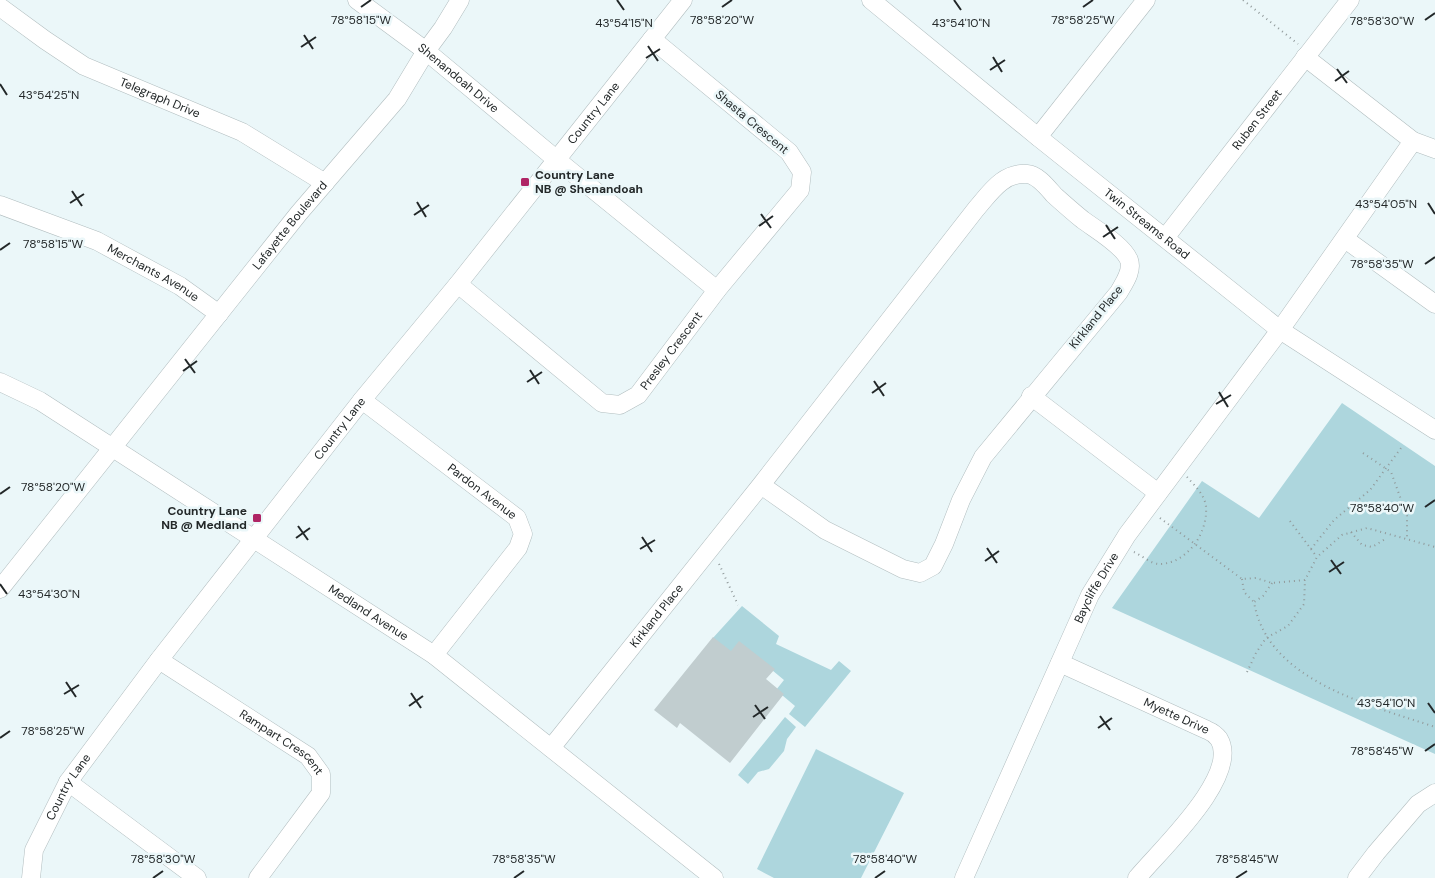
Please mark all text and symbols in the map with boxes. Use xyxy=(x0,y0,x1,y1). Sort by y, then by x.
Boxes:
text: 78°58'15"W xyxy=(331,12,391,28)
text: 78°58'20"W xyxy=(690,12,755,28)
text: 78°58'25"W xyxy=(1051,12,1115,28)
text: 78°58'30"W xyxy=(1350,13,1415,29)
text: 43°54'15"N xyxy=(595,15,653,31)
text: 43°54'10"N xyxy=(932,15,990,31)
street label: Shenandoah Drive xyxy=(415,40,502,116)
street label: Telegraph Drive xyxy=(117,74,203,122)
street label: Country Lane xyxy=(564,78,623,147)
street label: Shasta Crescent xyxy=(712,86,792,158)
street label: Ruben Street xyxy=(1228,86,1286,153)
text: 43°54'25"N xyxy=(19,87,79,103)
place label: Country Lane NB @ Shenandoah xyxy=(535,167,643,197)
marker: Country Lane NB @ Shenandoah xyxy=(519,176,531,188)
street label: Lafayette Boulevard xyxy=(249,178,331,273)
street label: Twin Streams Road xyxy=(1100,185,1193,263)
text: 43°54'05"N xyxy=(1355,196,1417,212)
text: 78°58'15"W xyxy=(23,236,83,252)
street label: Merchants Avenue xyxy=(105,240,202,305)
text: 78°58'35"W xyxy=(1350,256,1414,272)
street label: Kirkland Place xyxy=(1066,282,1127,352)
street label: Presley Crescent xyxy=(637,308,706,393)
street label: Country Lane xyxy=(310,394,369,463)
street label: Pardon Avenue xyxy=(444,460,520,523)
text: 78°58'20"W xyxy=(21,479,86,495)
text: 78°58'40"W xyxy=(1350,500,1414,516)
place label: Country Lane NB @ Medland xyxy=(161,503,247,533)
marker: Country Lane NB @ Medland xyxy=(251,512,263,524)
street label: Baycliffe Drive xyxy=(1070,549,1122,626)
street label: Medland Avenue xyxy=(325,581,412,644)
street label: Kirkland Place xyxy=(626,581,687,651)
text: 43°54'30"N xyxy=(18,586,80,602)
street label: Myette Drive xyxy=(1141,694,1212,738)
text: 43°54'10"N xyxy=(1357,695,1415,711)
street label: Rampart Crescent xyxy=(236,706,327,778)
text: 78°58'25"W xyxy=(21,723,85,739)
text: 78°58'45"W xyxy=(1350,743,1414,759)
street label: Country Lane xyxy=(42,750,94,823)
text: 78°58'30"W xyxy=(131,851,196,867)
text: 78°58'35"W xyxy=(492,851,556,867)
text: 78°58'40"W xyxy=(853,851,917,867)
text: 78°58'45"W xyxy=(1215,851,1279,867)

